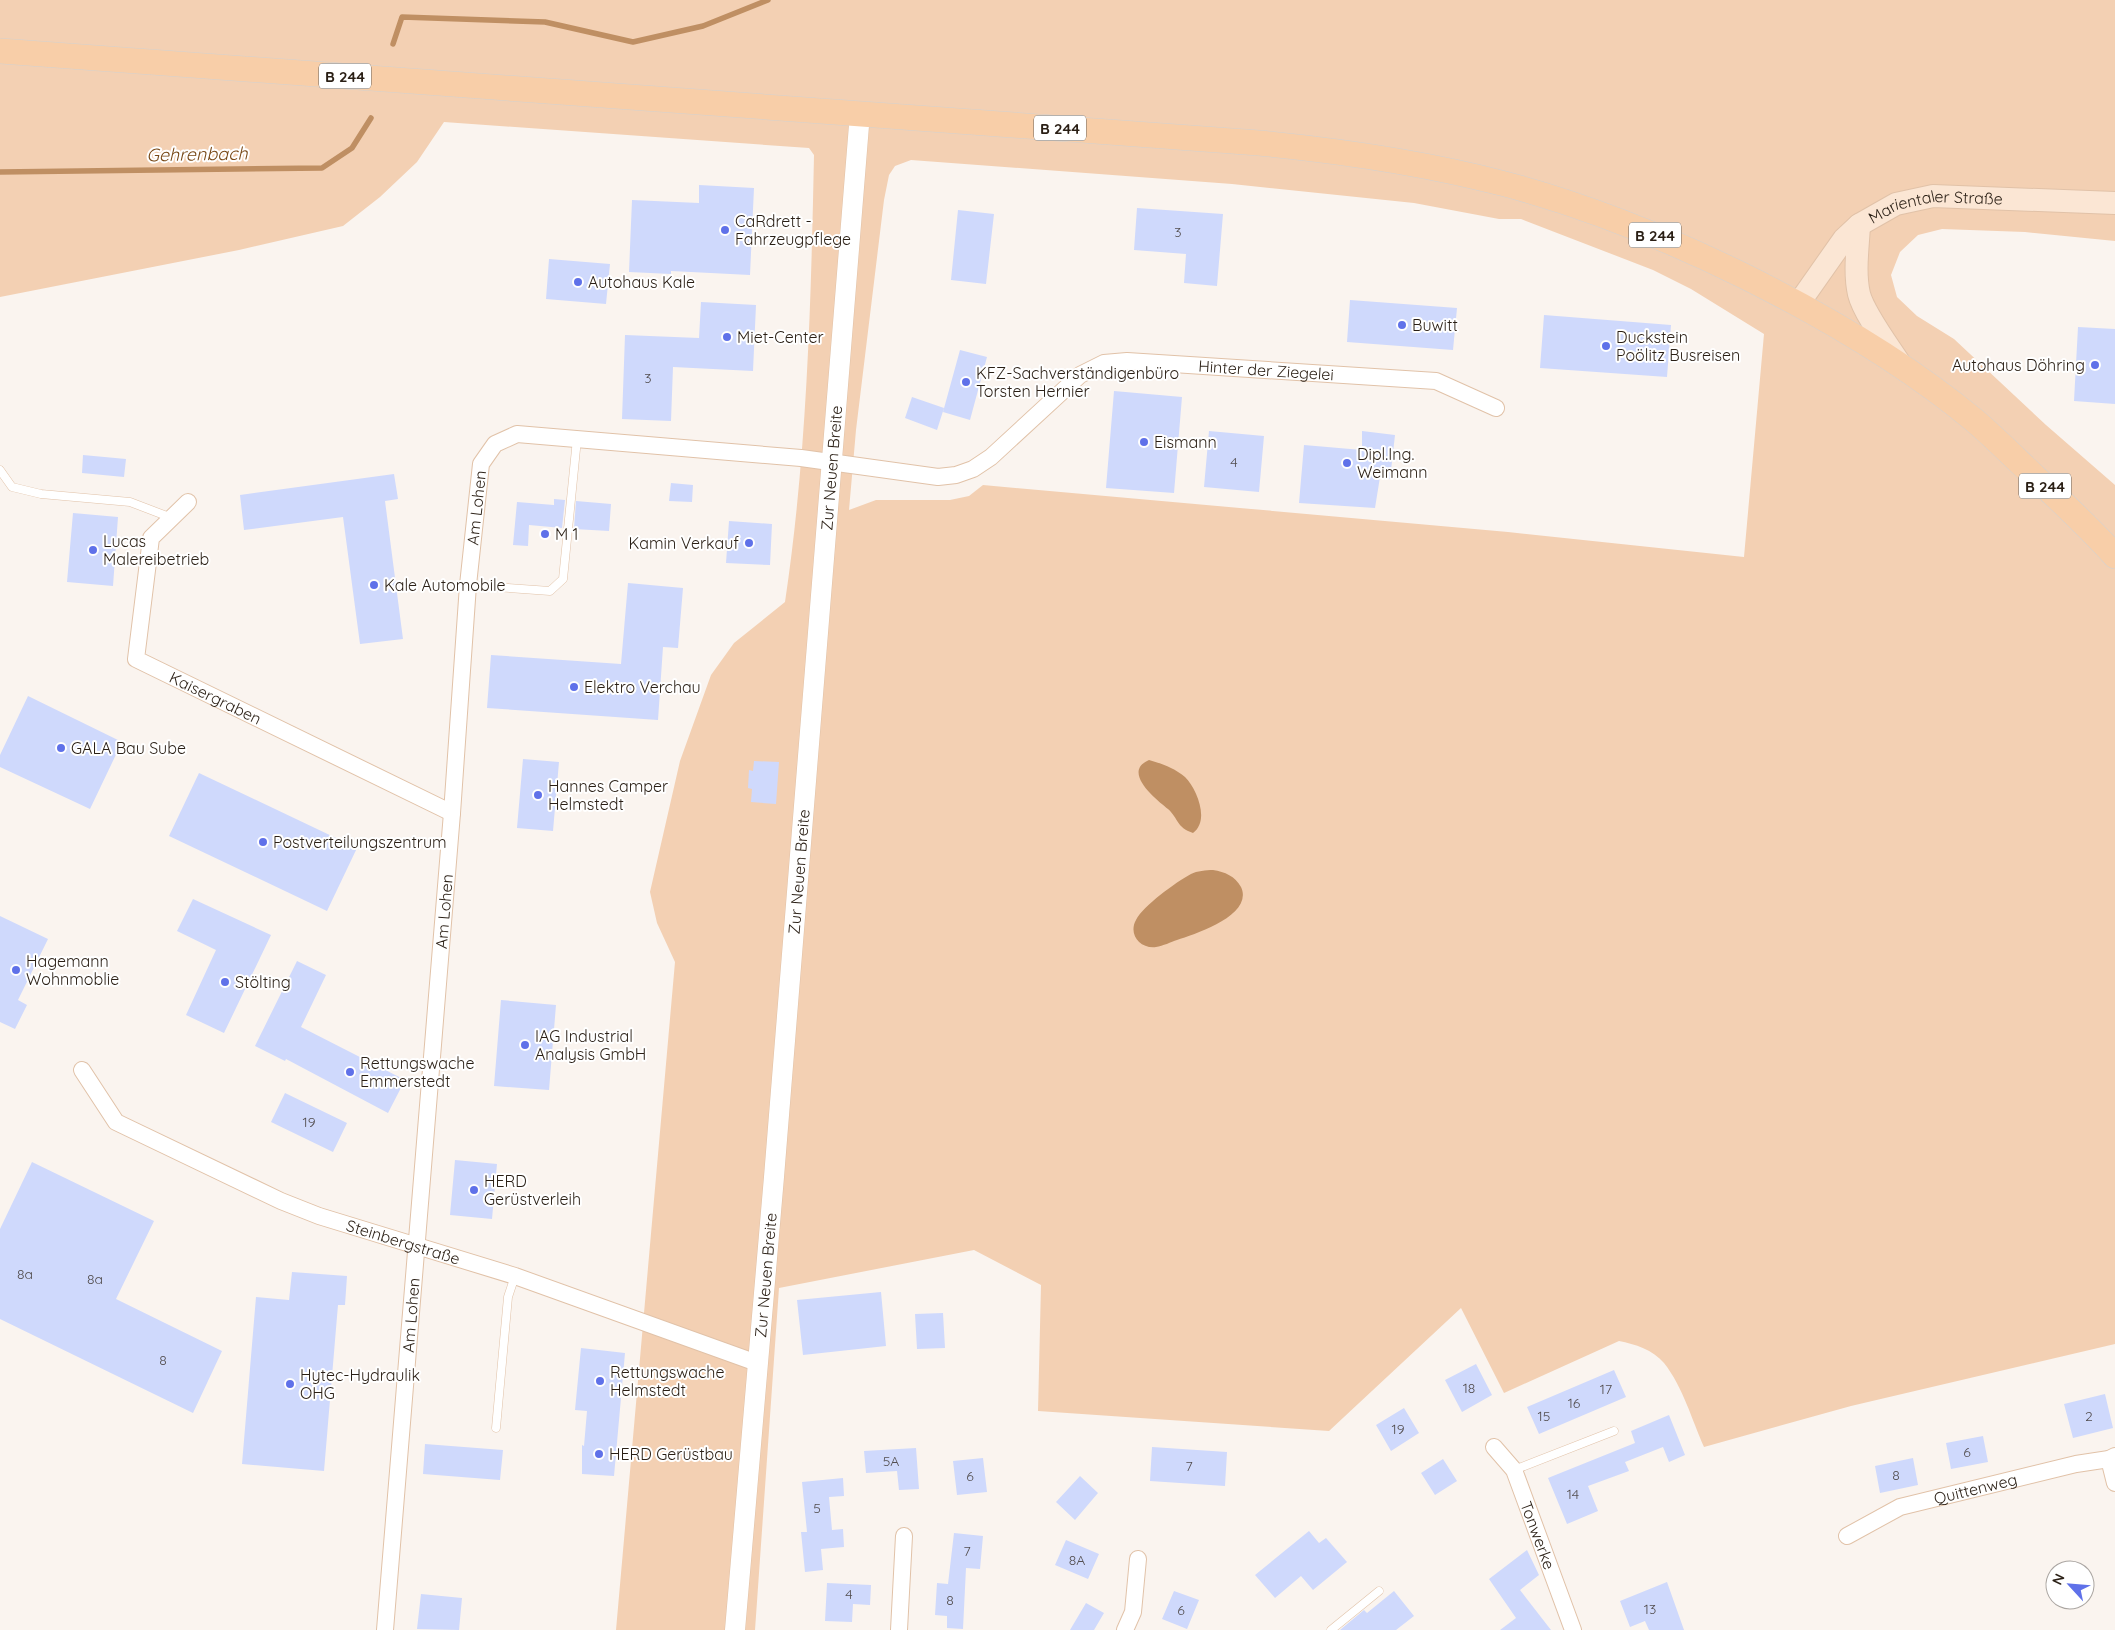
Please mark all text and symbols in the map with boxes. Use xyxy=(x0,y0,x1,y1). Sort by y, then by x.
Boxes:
road number: B 244 xyxy=(319,64,371,88)
road number: B 244 xyxy=(1034,116,1086,140)
water label: Gehrenbach xyxy=(146,142,249,166)
street label: Marientaler Straße xyxy=(1865,186,2003,228)
place label: CaRdrett - Fahrzeugpflege xyxy=(735,211,851,249)
road number: B 244 xyxy=(1629,222,1681,248)
house number: 3 xyxy=(1174,223,1182,241)
marker: CaRdrett - Fahrzeugpflege xyxy=(719,224,731,236)
place label: Autohaus Kale xyxy=(588,272,695,292)
marker: Autohaus Kale xyxy=(572,276,584,288)
place label: Buwitt xyxy=(1412,315,1458,335)
marker: Buwitt xyxy=(1396,319,1408,331)
place label: Miet-Center xyxy=(737,327,824,347)
place label: Duckstein Poölitz Busreisen xyxy=(1616,327,1740,365)
marker: Miet-Center xyxy=(721,331,733,343)
marker: Duckstein Poölitz Busreisen xyxy=(1600,340,1612,352)
place label: Autohaus Döhring xyxy=(1952,355,2085,375)
street label: Hinter der Ziegelei xyxy=(1198,356,1335,384)
marker: Autohaus Döhring xyxy=(2089,359,2101,371)
place label: KFZ-Sachverständigenbüro Torsten Hernier xyxy=(976,363,1179,401)
house number: 3 xyxy=(644,369,652,387)
marker: KFZ-Sachverständigenbüro Torsten Hernier xyxy=(960,376,972,388)
street label: Zur Neuen Breite xyxy=(816,405,846,531)
place label: Eismann xyxy=(1154,432,1217,452)
marker: Eismann xyxy=(1138,436,1150,448)
place label: Dipl.Ing. Weimann xyxy=(1357,444,1427,482)
house number: 4 xyxy=(1230,453,1238,471)
marker: Dipl.Ing. Weimann xyxy=(1341,457,1353,469)
street label: Am Lohen xyxy=(462,469,490,546)
road number: B 244 xyxy=(2019,474,2071,498)
place label: M 1 xyxy=(555,524,579,544)
marker: M 1 xyxy=(539,528,551,540)
place label: Lucas Malereibetrieb xyxy=(103,531,209,569)
place label: Kamin Verkauf xyxy=(629,533,739,553)
marker: Kamin Verkauf xyxy=(743,537,755,549)
marker: Lucas Malereibetrieb xyxy=(87,544,99,556)
place label: Kale Automobile xyxy=(384,575,506,595)
marker: Kale Automobile xyxy=(368,579,380,591)
street label: Kaisergraben xyxy=(166,667,265,729)
place label: Elektro Verchau xyxy=(584,677,701,697)
marker: Elektro Verchau xyxy=(568,681,580,693)
place label: GALA Bau Sube xyxy=(71,738,186,758)
marker: GALA Bau Sube xyxy=(55,742,67,754)
place label: Hannes Camper Helmstedt xyxy=(548,776,668,814)
marker: Hannes Camper Helmstedt xyxy=(532,789,544,801)
street label: Zur Neuen Breite xyxy=(784,808,814,935)
place label: Postverteilungszentrum xyxy=(273,832,447,852)
marker: Postverteilungszentrum xyxy=(257,836,269,848)
street label: Am Lohen xyxy=(431,873,457,950)
place label: Hagemann Wohnmoblie xyxy=(26,951,119,989)
marker: Hagemann Wohnmoblie xyxy=(10,964,22,976)
place label: Stölting xyxy=(235,972,291,992)
marker: Stölting xyxy=(219,976,231,988)
place label: IAG Industrial Analysis GmbH xyxy=(535,1026,646,1064)
marker: IAG Industrial Analysis GmbH xyxy=(519,1039,531,1051)
place label: Rettungswache Emmerstedt xyxy=(360,1053,474,1091)
marker: Rettungswache Emmerstedt xyxy=(344,1066,356,1078)
house number: 19 xyxy=(303,1113,316,1131)
place label: HERD Gerüstverleih xyxy=(484,1171,581,1209)
marker: HERD Gerüstverleih xyxy=(468,1184,480,1196)
street label: Zur Neuen Breite xyxy=(750,1212,781,1339)
street label: Steinbergstraße xyxy=(344,1215,463,1269)
house number: 8a xyxy=(17,1265,33,1283)
house number: 8a xyxy=(87,1270,103,1288)
street label: Am Lohen xyxy=(398,1277,424,1353)
house number: 8 xyxy=(159,1351,167,1369)
place label: Rettungswache Helmstedt xyxy=(610,1362,724,1400)
place label: Hytec-Hydraulik OHG xyxy=(300,1365,420,1403)
marker: Rettungswache Helmstedt xyxy=(594,1375,606,1387)
marker: Hytec-Hydraulik OHG xyxy=(284,1378,296,1390)
house number: 18 xyxy=(1463,1379,1475,1397)
house number: 17 xyxy=(1600,1380,1612,1398)
house number: 16 xyxy=(1568,1394,1581,1412)
house number: 15 xyxy=(1538,1407,1550,1425)
house number: 2 xyxy=(2085,1407,2093,1425)
house number: 19 xyxy=(1392,1420,1405,1438)
house number: 6 xyxy=(1963,1443,1971,1461)
place label: HERD Gerüstbau xyxy=(609,1444,733,1464)
marker: HERD Gerüstbau xyxy=(593,1448,605,1460)
house number: 5A xyxy=(883,1452,899,1470)
house number: 7 xyxy=(1185,1457,1193,1475)
house number: 8 xyxy=(1892,1466,1900,1484)
house number: 6 xyxy=(966,1467,974,1485)
street label: Quittenweg xyxy=(1932,1469,2019,1508)
house number: 14 xyxy=(1567,1485,1579,1503)
street label: Tonwerke xyxy=(1516,1498,1560,1572)
house number: 5 xyxy=(813,1499,821,1517)
house number: 7 xyxy=(963,1542,971,1560)
house number: 8A xyxy=(1069,1551,1085,1569)
north arrow xyxy=(2045,1560,2095,1610)
text: N xyxy=(2048,1571,2069,1588)
house number: 4 xyxy=(845,1585,853,1603)
house number: 8 xyxy=(946,1591,954,1609)
house number: 13 xyxy=(1644,1600,1656,1618)
house number: 6 xyxy=(1177,1601,1185,1619)

